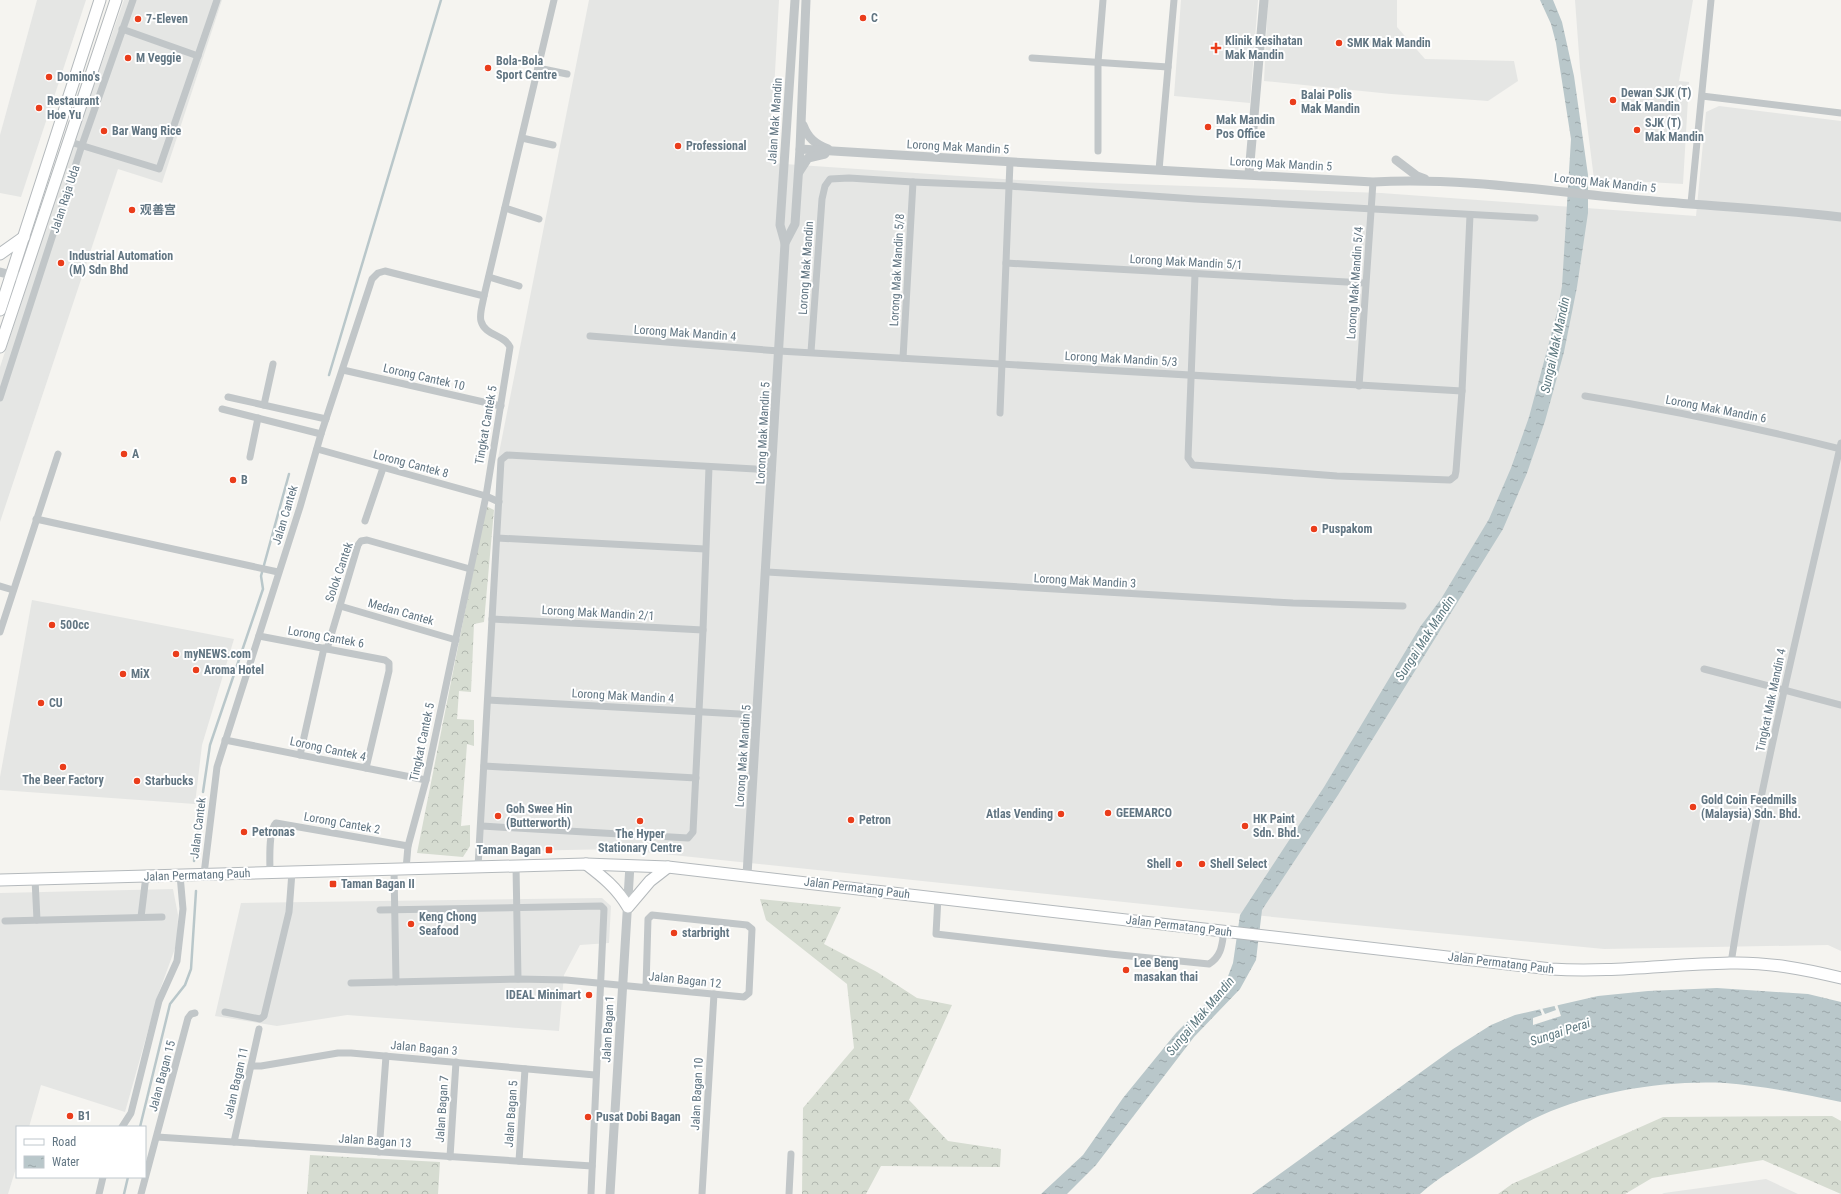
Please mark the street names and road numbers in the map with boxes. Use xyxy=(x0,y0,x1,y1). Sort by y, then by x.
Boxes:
street label: Jalan Mak Mandin xyxy=(765,77,785,165)
street label: Lorong Mak Mandin 5 xyxy=(906,137,1010,157)
street label: Lorong Mak Mandin 5 xyxy=(1229,154,1333,174)
street label: Jalan Raja Uda xyxy=(47,163,83,235)
street label: Lorong Mak Mandin 5 xyxy=(1553,171,1657,195)
street label: Lorong Mak Mandin 5/8 xyxy=(887,213,907,327)
street label: Lorong Mak Mandin xyxy=(796,220,816,315)
street label: Lorong Mak Mandin 5/4 xyxy=(1344,226,1366,340)
street label: Lorong Mak Mandin 5/1 xyxy=(1129,252,1243,272)
street label: Lorong Mak Mandin 4 xyxy=(633,322,737,344)
street label: Lorong Mak Mandin 5/3 xyxy=(1064,349,1178,369)
street label: Lorong Cantek 10 xyxy=(382,361,466,393)
street label: Lorong Mak Mandin 5 xyxy=(753,381,773,485)
street label: Tingkat Cantek 5 xyxy=(472,384,500,466)
street label: Lorong Mak Mandin 6 xyxy=(1664,392,1768,426)
street label: Lorong Cantek 8 xyxy=(372,447,450,481)
street label: Jalan Cantek xyxy=(269,483,301,546)
street label: Solok Cantek xyxy=(322,540,356,604)
street label: Lorong Mak Mandin 3 xyxy=(1033,571,1137,591)
street label: Medan Cantek xyxy=(366,596,436,628)
street label: Lorong Mak Mandin 2/1 xyxy=(541,603,655,623)
street label: Lorong Cantek 6 xyxy=(287,623,365,651)
street label: Tingkat Mak Mandin 4 xyxy=(1753,647,1789,753)
street label: Lorong Mak Mandin 4 xyxy=(571,686,675,706)
street label: Tingkat Cantek 5 xyxy=(407,701,437,782)
street label: Lorong Mak Mandin 5 xyxy=(732,704,754,808)
street label: Lorong Cantek 4 xyxy=(289,734,367,764)
street label: Jalan Cantek xyxy=(187,796,209,859)
street label: Lorong Cantek 2 xyxy=(303,809,381,837)
street label: Jalan Permatang Pauh xyxy=(143,866,251,884)
street label: Jalan Permatang Pauh xyxy=(803,875,911,901)
street label: Jalan Permatang Pauh xyxy=(1125,913,1233,939)
street label: Jalan Permatang Pauh xyxy=(1447,950,1555,976)
street label: Jalan Bagan 12 xyxy=(648,969,722,991)
street label: Jalan Bagan 1 xyxy=(599,995,617,1063)
street label: Jalan Bagan 3 xyxy=(390,1038,458,1058)
street label: Jalan Bagan 15 xyxy=(146,1039,178,1113)
street label: Jalan Bagan 11 xyxy=(221,1046,251,1120)
street label: Jalan Bagan 10 xyxy=(688,1057,706,1131)
street label: Jalan Bagan 7 xyxy=(433,1075,451,1143)
street label: Jalan Bagan 5 xyxy=(502,1080,520,1148)
street label: Jalan Bagan 13 xyxy=(338,1131,412,1151)

